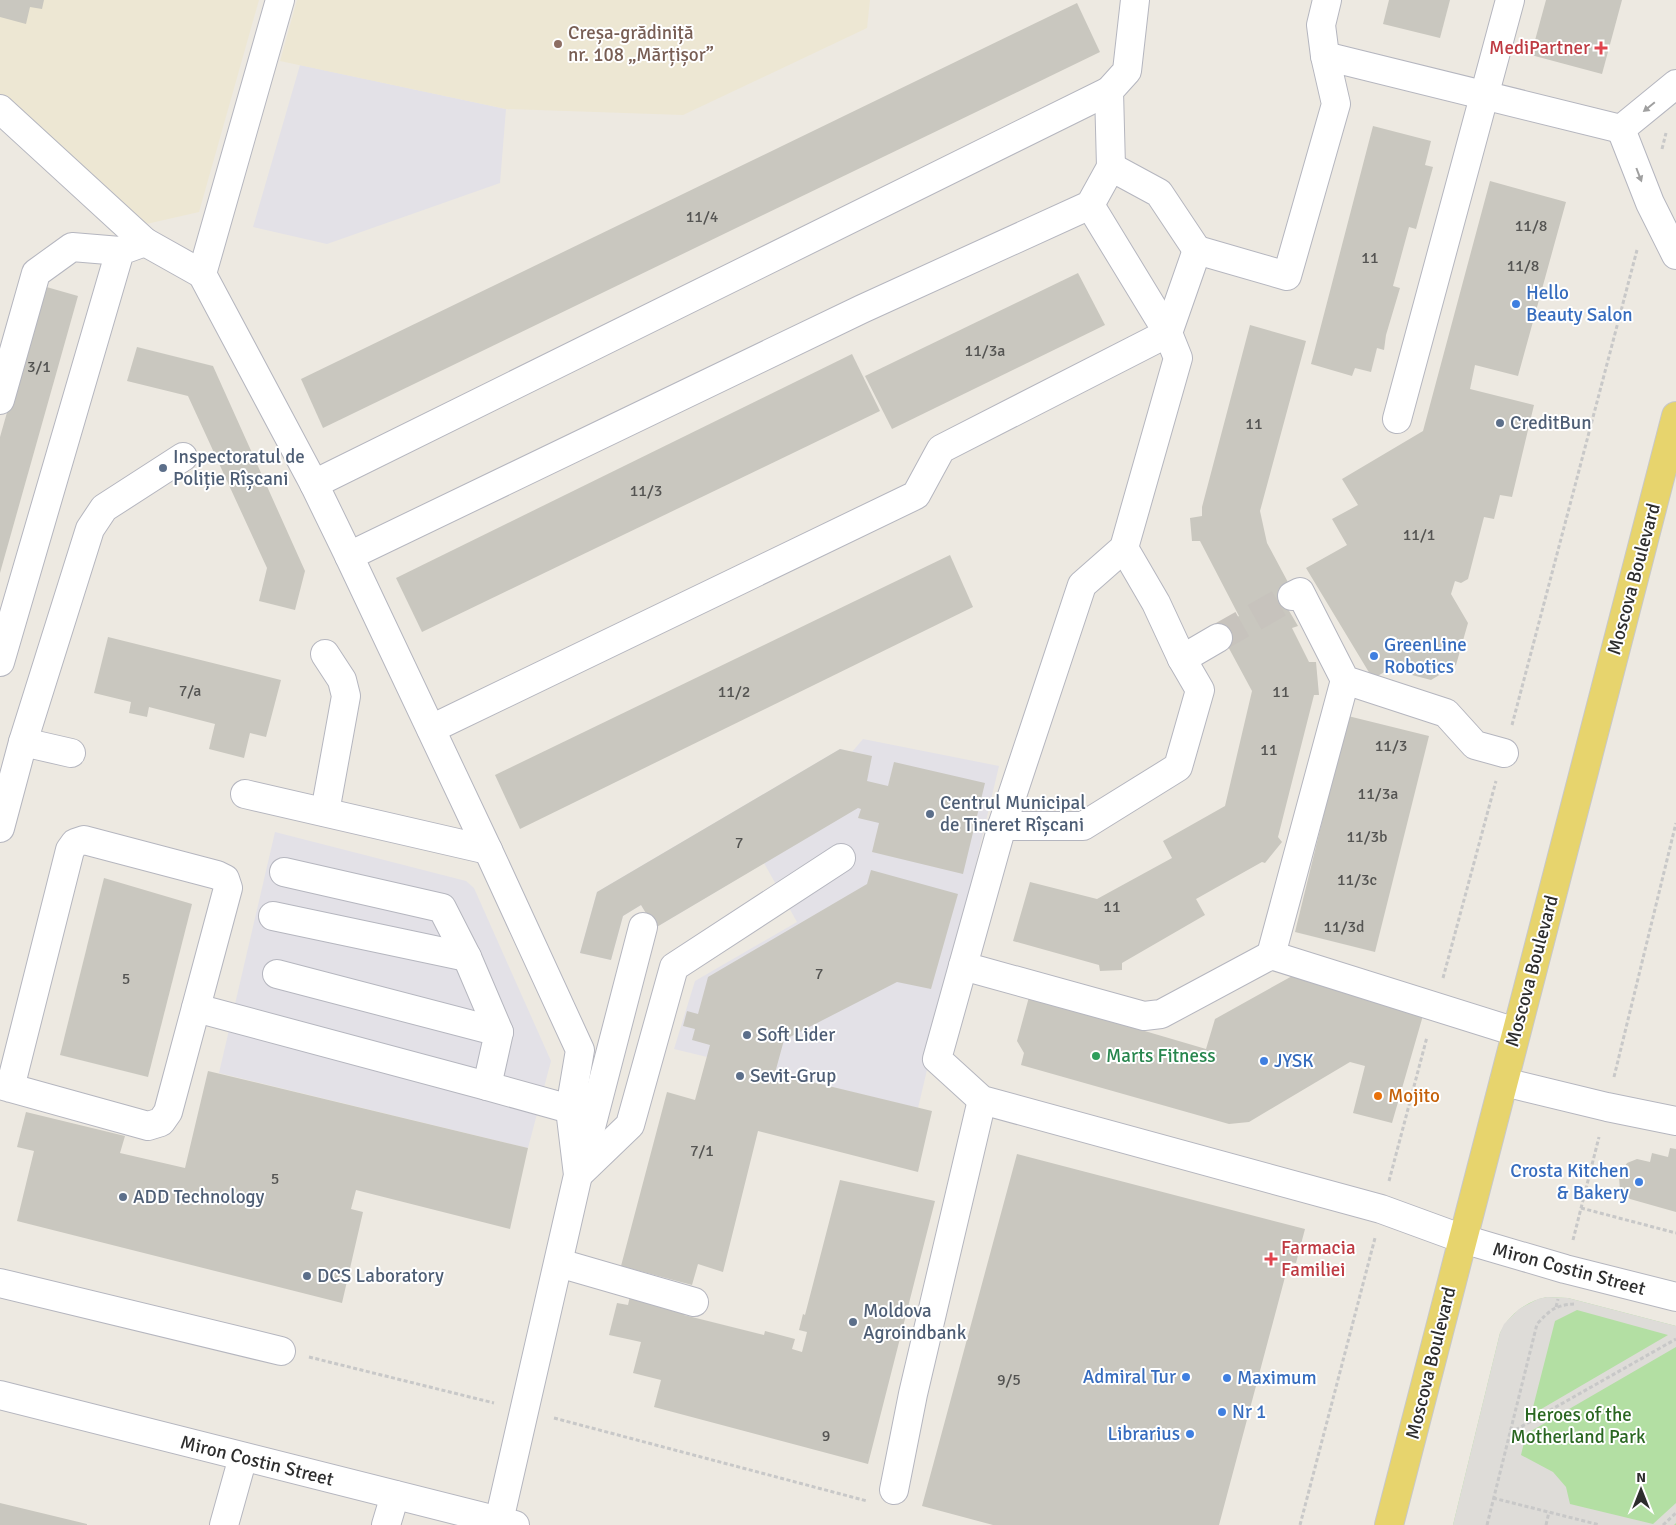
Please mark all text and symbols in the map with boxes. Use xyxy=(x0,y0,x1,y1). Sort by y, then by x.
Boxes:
place label: Creșa-grădiniță nr. 108 „Mărțișor” xyxy=(568,21,714,67)
place label: MediPartner xyxy=(1489,36,1590,60)
marker: Creșa-grădiniță nr. 108 „Mărțișor” xyxy=(552,38,564,50)
marker: MediPartner xyxy=(1594,41,1608,55)
one-way arrow xyxy=(1643,101,1655,113)
one-way arrow xyxy=(1635,168,1643,183)
house number: 11/4 xyxy=(686,207,719,227)
house number: 11/8 xyxy=(1515,216,1547,236)
house number: 11 xyxy=(1361,248,1379,268)
house number: 11/8 xyxy=(1507,256,1539,276)
place label: Hello Beauty Salon xyxy=(1526,281,1633,327)
marker: Hello Beauty Salon xyxy=(1510,298,1522,310)
house number: 11/3a xyxy=(965,341,1005,361)
house number: 3/1 xyxy=(27,357,51,377)
place label: CreditBun xyxy=(1510,411,1592,435)
house number: 11 xyxy=(1245,414,1263,434)
marker: CreditBun xyxy=(1494,417,1506,429)
place label: Inspectoratul de Poliție Rîșcani xyxy=(173,445,305,491)
marker: Inspectoratul de Poliție Rîșcani xyxy=(157,462,169,474)
house number: 11/3 xyxy=(630,481,662,501)
street label: Moscova Boulevard xyxy=(1602,501,1666,657)
house number: 11/1 xyxy=(1403,525,1435,545)
place label: GreenLine Robotics xyxy=(1384,633,1467,679)
marker: GreenLine Robotics xyxy=(1368,650,1380,662)
house number: 7/a xyxy=(179,681,201,701)
house number: 11/2 xyxy=(718,682,750,702)
house number: 11 xyxy=(1272,682,1290,702)
house number: 11/3 xyxy=(1375,736,1407,756)
house number: 11 xyxy=(1260,740,1278,760)
house number: 11/3a xyxy=(1358,784,1398,804)
place label: Centrul Municipal de Tineret Rîșcani xyxy=(940,791,1086,837)
marker: Centrul Municipal de Tineret Rîșcani xyxy=(924,808,936,820)
house number: 11/3b xyxy=(1346,827,1388,847)
house number: 7 xyxy=(735,833,743,853)
house number: 11/3c xyxy=(1337,870,1377,890)
street label: Moscova Boulevard xyxy=(1500,893,1564,1049)
house number: 11 xyxy=(1103,897,1121,917)
house number: 11/3d xyxy=(1323,917,1365,937)
house number: 7 xyxy=(815,964,823,984)
house number: 5 xyxy=(122,969,130,989)
place label: Soft Lider xyxy=(757,1023,835,1047)
marker: Soft Lider xyxy=(741,1029,753,1041)
place label: Marts Fitness xyxy=(1106,1044,1216,1068)
place label: JYSK xyxy=(1274,1049,1314,1073)
marker: Marts Fitness xyxy=(1090,1050,1102,1062)
marker: JYSK xyxy=(1258,1055,1270,1067)
place label: Sevit-Grup xyxy=(750,1064,836,1088)
marker: Sevit-Grup xyxy=(734,1070,746,1082)
place label: Mojito xyxy=(1388,1084,1440,1108)
marker: Mojito xyxy=(1372,1090,1384,1102)
house number: 7/1 xyxy=(690,1141,714,1161)
place label: Crosta Kitchen & Bakery xyxy=(1510,1159,1629,1205)
house number: 5 xyxy=(271,1169,279,1189)
marker: Crosta Kitchen & Bakery xyxy=(1633,1176,1645,1188)
place label: ADD Technology xyxy=(133,1185,265,1209)
marker: ADD Technology xyxy=(117,1191,129,1203)
place label: Farmacia Familiei xyxy=(1281,1236,1356,1282)
street label: Miron Costin Street xyxy=(1490,1237,1648,1301)
marker: Farmacia Familiei xyxy=(1265,1253,1277,1265)
place label: DCS Laboratory xyxy=(317,1264,444,1288)
marker: DCS Laboratory xyxy=(301,1270,313,1282)
street label: Moscova Boulevard xyxy=(1400,1284,1462,1442)
place label: Moldova Agroindbank xyxy=(863,1299,967,1345)
marker: Moldova Agroindbank xyxy=(847,1316,859,1328)
place label: Admiral Tur xyxy=(1083,1365,1176,1389)
place label: Maximum xyxy=(1237,1366,1317,1390)
house number: 9/5 xyxy=(997,1370,1021,1390)
marker: Admiral Tur xyxy=(1180,1371,1192,1383)
marker: Maximum xyxy=(1221,1372,1233,1384)
place label: Nr 1 xyxy=(1232,1400,1266,1424)
park label: Heroes of the Motherland Park xyxy=(1511,1403,1646,1449)
marker: Nr 1 xyxy=(1216,1406,1228,1418)
place label: Librarius xyxy=(1108,1422,1180,1446)
house number: 9 xyxy=(822,1426,830,1446)
marker: Librarius xyxy=(1184,1428,1196,1440)
street label: Miron Costin Street xyxy=(178,1430,336,1492)
north arrow xyxy=(1616,1465,1666,1515)
text: N xyxy=(1636,1469,1646,1486)

